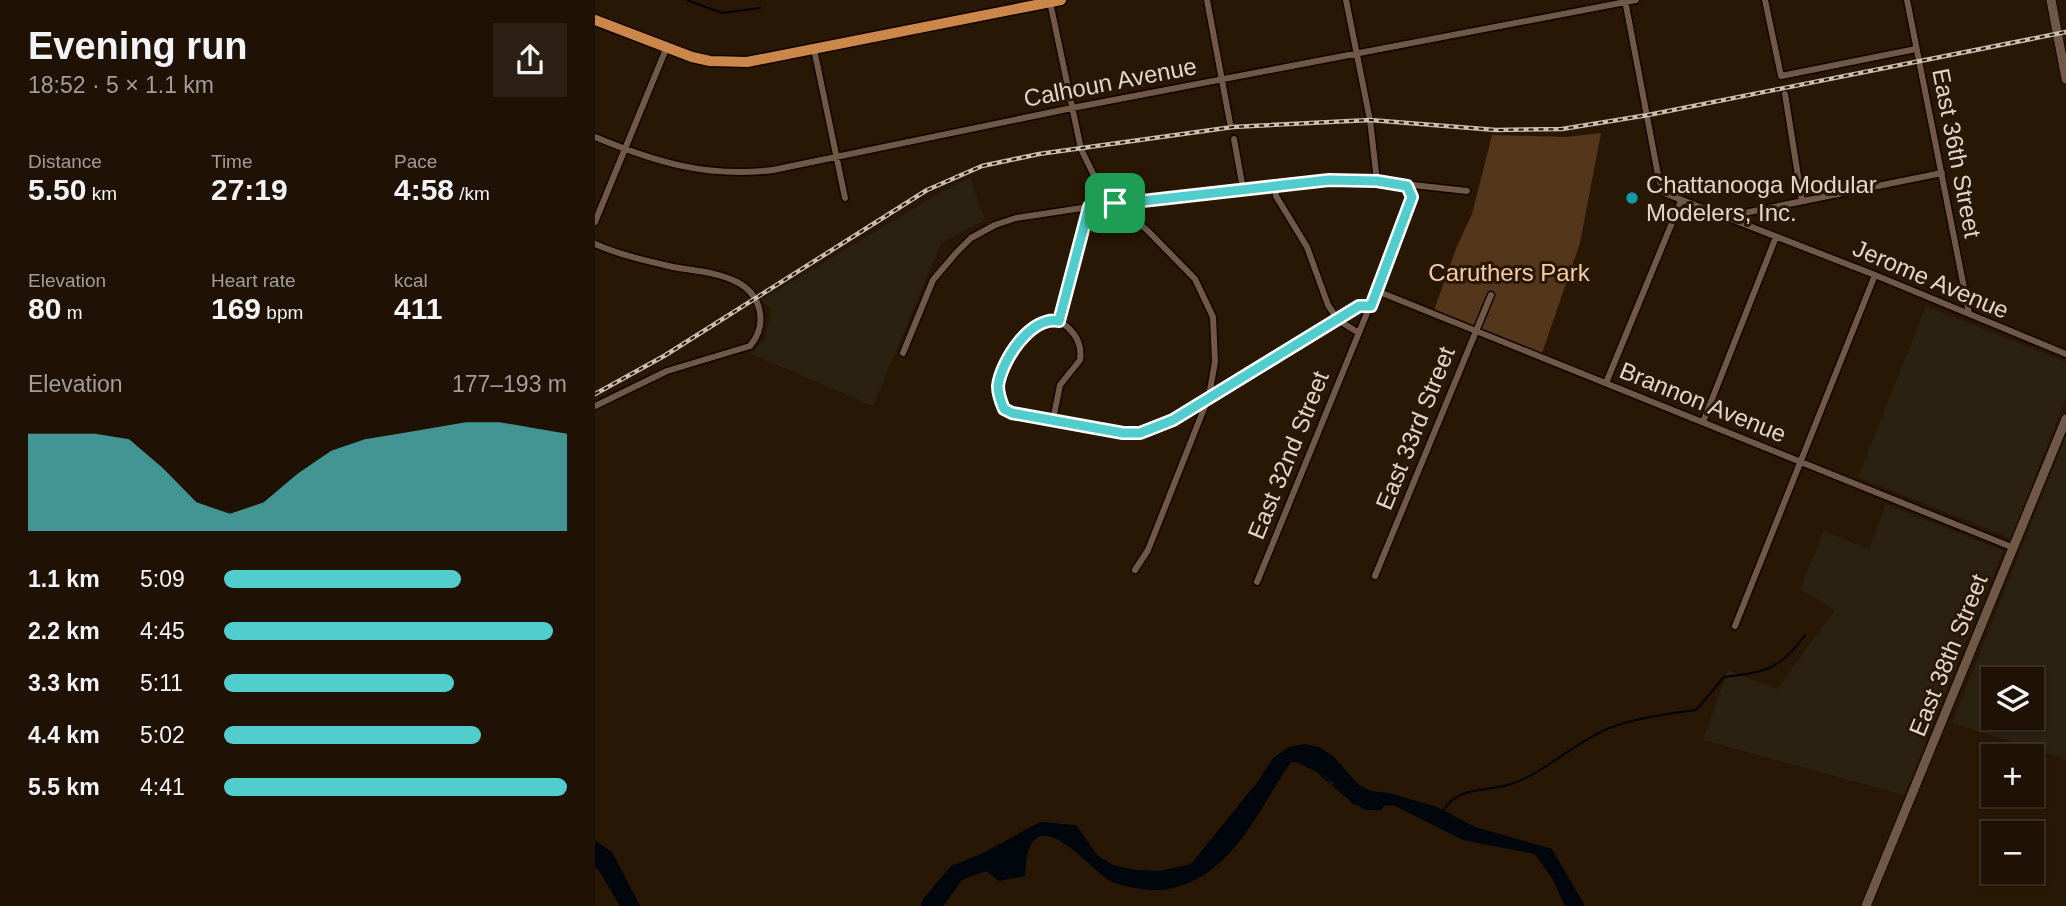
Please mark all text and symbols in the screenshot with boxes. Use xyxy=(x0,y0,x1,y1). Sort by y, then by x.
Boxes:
button: share xyxy=(493,23,567,97)
text: Evening run xyxy=(28,25,248,67)
street label: Calhoun Avenue xyxy=(1021,52,1199,112)
street label: East 36th Street xyxy=(1927,66,1987,240)
text: 18:52 · 5 × 1.1 km xyxy=(28,72,214,98)
text: Distance xyxy=(28,151,102,172)
text: Time xyxy=(211,151,253,172)
text: Pace xyxy=(394,151,437,172)
place label: Chattanooga Modular Modelers, Inc. xyxy=(1646,171,1877,226)
text: 5.50 xyxy=(28,173,86,206)
text: 27:19 xyxy=(211,173,288,206)
text: 4:58 xyxy=(394,173,454,206)
pin xyxy=(1085,173,1145,233)
text: km xyxy=(86,183,117,204)
text: /km xyxy=(454,183,490,204)
icon: arrive xyxy=(1096,184,1134,222)
marker: Chattanooga Modular Modelers, Inc. xyxy=(1624,190,1640,206)
street label: Jerome Avenue xyxy=(1849,234,2013,324)
park label: Caruthers Park xyxy=(1428,259,1591,286)
text: Elevation xyxy=(28,270,106,291)
text: Heart rate xyxy=(211,270,295,291)
text: kcal xyxy=(394,270,428,291)
text: 80 xyxy=(28,292,61,325)
text: 169 xyxy=(211,292,261,325)
text: 411 xyxy=(394,292,442,325)
text: m xyxy=(61,302,82,323)
text: bpm xyxy=(261,302,303,323)
street label: East 33rd Street xyxy=(1370,342,1460,513)
street label: Brannon Avenue xyxy=(1616,356,1790,448)
street label: East 32nd Street xyxy=(1242,367,1334,543)
text: Elevation xyxy=(28,371,123,397)
text: 177–193 m xyxy=(452,371,567,397)
text: 1.1 km xyxy=(28,566,100,592)
text: 5:09 xyxy=(140,566,185,592)
street label: East 38th Street xyxy=(1903,570,1993,740)
text: 2.2 km xyxy=(28,618,100,644)
text: 4:45 xyxy=(140,618,185,644)
map controls xyxy=(1981,667,2044,884)
button: layers xyxy=(1981,667,2044,730)
text: 3.3 km xyxy=(28,670,100,696)
text: 5:11 xyxy=(140,670,183,696)
text: 4.4 km xyxy=(28,722,100,748)
text: 5:02 xyxy=(140,722,185,748)
button: + xyxy=(1981,744,2044,807)
text: 5.5 km xyxy=(28,774,100,800)
text: 4:41 xyxy=(140,774,185,800)
button: − xyxy=(1981,821,2044,884)

